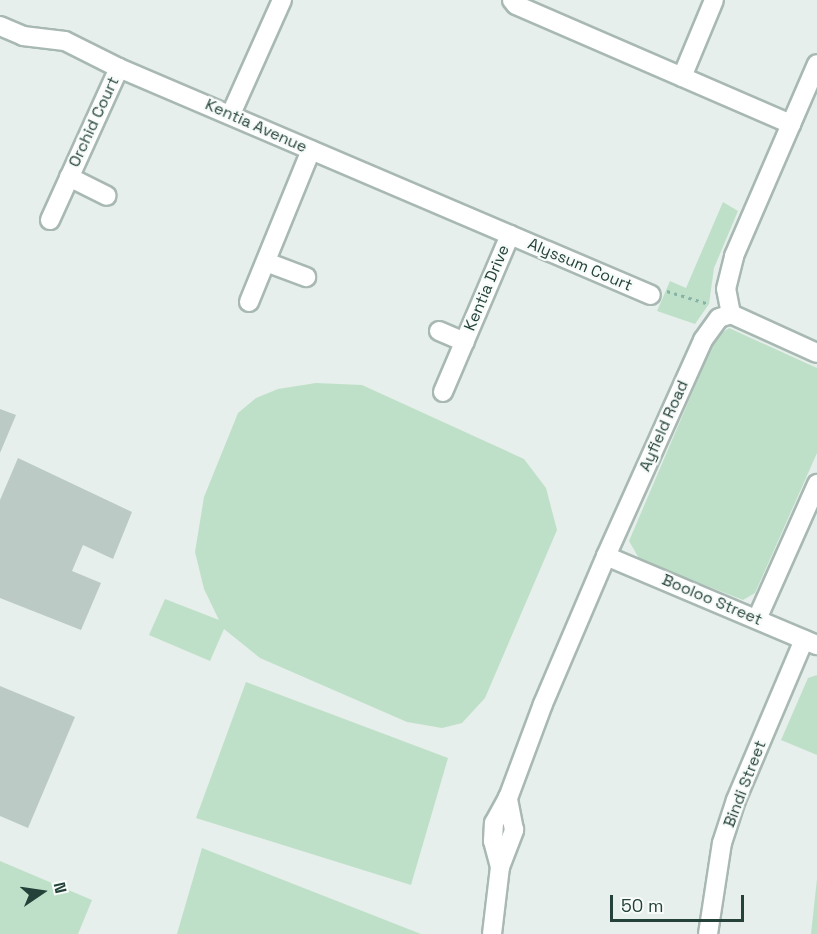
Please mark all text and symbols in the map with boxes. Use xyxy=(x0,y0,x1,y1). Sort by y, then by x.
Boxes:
street label: Orchid Court xyxy=(65,74,123,170)
street label: Kentia Avenue xyxy=(202,95,310,157)
street label: Alyssum Court xyxy=(525,234,635,296)
street label: Kentia Drive xyxy=(460,242,514,334)
street label: Ayfield Road xyxy=(635,378,693,474)
street label: Booloo Street xyxy=(659,570,765,630)
street label: Bindi Street xyxy=(720,738,770,830)
north arrow xyxy=(12,862,72,922)
text: N xyxy=(49,880,71,895)
scale bar xyxy=(613,883,746,921)
text: 50 m xyxy=(621,894,663,917)

